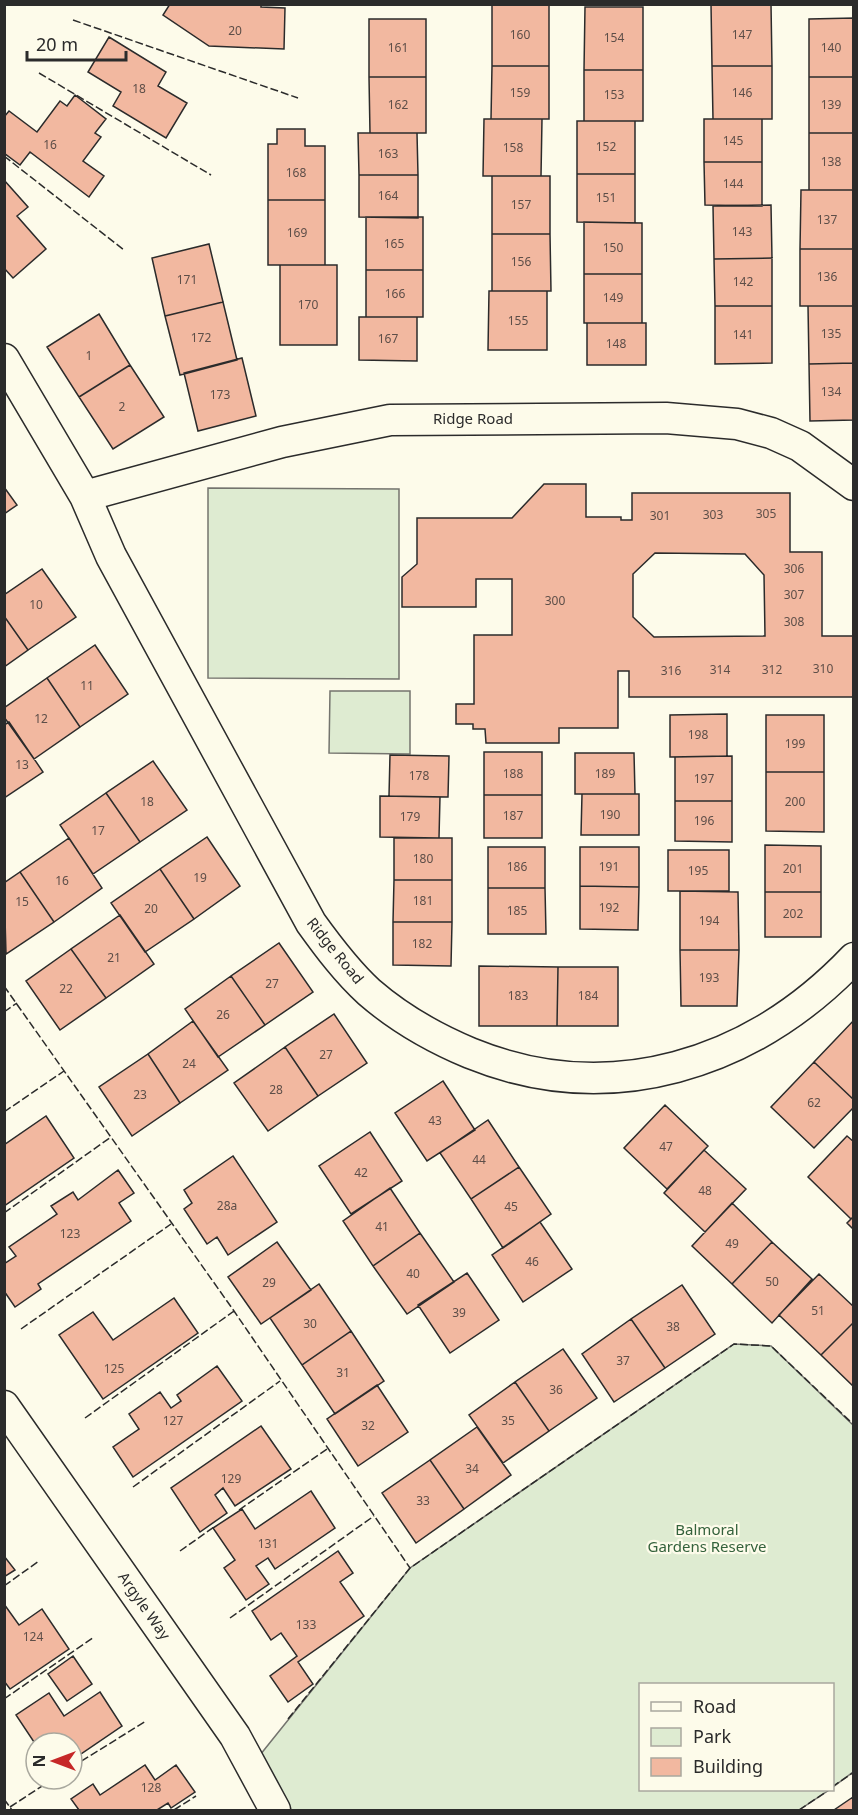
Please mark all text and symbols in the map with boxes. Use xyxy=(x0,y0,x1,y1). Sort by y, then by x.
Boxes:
house number: 20 xyxy=(228,22,242,39)
scale bar xyxy=(27,24,126,62)
house number: 160 xyxy=(510,26,530,43)
house number: 147 xyxy=(732,26,752,43)
house number: 154 xyxy=(604,29,624,46)
text: 20 m xyxy=(36,32,78,56)
house number: 161 xyxy=(388,39,408,56)
house number: 140 xyxy=(821,39,841,56)
house number: 18 xyxy=(132,80,146,97)
house number: 159 xyxy=(510,84,530,101)
house number: 146 xyxy=(732,84,752,101)
house number: 153 xyxy=(604,86,624,103)
house number: 162 xyxy=(388,96,408,113)
house number: 139 xyxy=(821,96,841,113)
house number: 145 xyxy=(723,132,743,149)
house number: 16 xyxy=(43,136,57,153)
house number: 152 xyxy=(596,138,616,155)
house number: 158 xyxy=(503,139,523,156)
house number: 163 xyxy=(378,145,398,162)
house number: 138 xyxy=(821,153,841,170)
house number: 168 xyxy=(286,164,306,181)
house number: 144 xyxy=(723,175,743,192)
house number: 164 xyxy=(378,187,398,204)
house number: 151 xyxy=(596,189,616,206)
house number: 157 xyxy=(511,196,531,213)
house number: 137 xyxy=(817,211,837,228)
house number: 143 xyxy=(732,223,752,240)
house number: 169 xyxy=(287,224,307,241)
house number: 165 xyxy=(384,235,404,252)
house number: 150 xyxy=(603,239,623,256)
house number: 156 xyxy=(511,253,531,270)
house number: 136 xyxy=(817,268,837,285)
house number: 171 xyxy=(177,271,197,288)
house number: 142 xyxy=(733,273,753,290)
house number: 166 xyxy=(385,285,405,302)
house number: 149 xyxy=(603,289,623,306)
house number: 170 xyxy=(298,296,318,313)
house number: 155 xyxy=(508,312,528,329)
house number: 135 xyxy=(821,325,841,342)
house number: 141 xyxy=(733,326,753,343)
house number: 172 xyxy=(191,329,211,346)
house number: 167 xyxy=(378,330,398,347)
house number: 148 xyxy=(606,335,626,352)
house number: 1 xyxy=(86,347,92,364)
house number: 134 xyxy=(821,383,841,400)
house number: 173 xyxy=(210,386,230,403)
house number: 2 xyxy=(119,398,126,415)
street label: Ridge Road xyxy=(433,408,513,428)
house number: 305 xyxy=(756,505,776,522)
house number: 303 xyxy=(703,506,723,523)
house number: 301 xyxy=(650,507,670,524)
house number: 306 xyxy=(784,560,804,577)
house number: 307 xyxy=(784,586,804,603)
house number: 300 xyxy=(545,592,565,609)
house number: 10 xyxy=(29,596,43,613)
house number: 308 xyxy=(784,613,804,630)
house number: 310 xyxy=(813,660,833,677)
house number: 314 xyxy=(710,661,730,678)
house number: 312 xyxy=(762,661,782,678)
house number: 316 xyxy=(661,662,681,679)
house number: 11 xyxy=(80,677,94,694)
house number: 12 xyxy=(34,710,48,727)
house number: 198 xyxy=(688,726,708,743)
house number: 199 xyxy=(785,735,805,752)
house number: 13 xyxy=(15,756,29,773)
house number: 188 xyxy=(503,765,523,782)
house number: 189 xyxy=(595,765,615,782)
house number: 178 xyxy=(409,767,429,784)
house number: 197 xyxy=(694,770,714,787)
house number: 18 xyxy=(140,793,154,810)
house number: 200 xyxy=(785,793,805,810)
house number: 190 xyxy=(600,806,620,823)
house number: 187 xyxy=(503,807,523,824)
house number: 179 xyxy=(400,808,420,825)
house number: 196 xyxy=(694,812,714,829)
house number: 17 xyxy=(91,822,105,839)
house number: 180 xyxy=(413,850,433,867)
house number: 186 xyxy=(507,858,527,875)
house number: 191 xyxy=(599,858,619,875)
house number: 201 xyxy=(783,860,803,877)
house number: 195 xyxy=(688,862,708,879)
house number: 19 xyxy=(193,869,207,886)
house number: 16 xyxy=(55,872,69,889)
house number: 181 xyxy=(413,892,433,909)
house number: 15 xyxy=(15,893,29,910)
house number: 192 xyxy=(599,899,619,916)
house number: 20 xyxy=(144,900,158,917)
house number: 185 xyxy=(507,902,527,919)
house number: 202 xyxy=(783,905,803,922)
house number: 194 xyxy=(699,912,719,929)
street label: Ridge Road xyxy=(303,913,369,988)
house number: 182 xyxy=(412,935,432,952)
house number: 21 xyxy=(107,949,121,966)
house number: 193 xyxy=(699,969,719,986)
house number: 27 xyxy=(265,975,279,992)
house number: 22 xyxy=(59,980,73,997)
house number: 183 xyxy=(508,987,528,1004)
house number: 184 xyxy=(578,987,598,1004)
house number: 26 xyxy=(216,1006,230,1023)
house number: 27 xyxy=(319,1046,333,1063)
house number: 24 xyxy=(182,1055,196,1072)
house number: 28 xyxy=(269,1081,283,1098)
house number: 23 xyxy=(133,1086,147,1103)
house number: 62 xyxy=(807,1094,821,1111)
house number: 43 xyxy=(428,1112,442,1129)
house number: 47 xyxy=(659,1138,673,1155)
house number: 44 xyxy=(472,1151,486,1168)
house number: 42 xyxy=(354,1164,368,1181)
house number: 48 xyxy=(698,1182,712,1199)
house number: 28a xyxy=(217,1197,237,1214)
house number: 45 xyxy=(504,1198,518,1215)
house number: 41 xyxy=(375,1218,389,1235)
house number: 123 xyxy=(60,1225,80,1242)
house number: 49 xyxy=(725,1235,739,1252)
house number: 46 xyxy=(525,1253,539,1270)
house number: 40 xyxy=(406,1265,420,1282)
house number: 50 xyxy=(765,1273,779,1290)
house number: 29 xyxy=(262,1274,276,1291)
house number: 51 xyxy=(811,1302,825,1319)
house number: 39 xyxy=(452,1304,466,1321)
house number: 30 xyxy=(303,1315,317,1332)
house number: 38 xyxy=(666,1318,680,1335)
house number: 37 xyxy=(616,1352,630,1369)
house number: 125 xyxy=(104,1360,124,1377)
house number: 31 xyxy=(336,1364,350,1381)
house number: 36 xyxy=(549,1381,563,1398)
house number: 127 xyxy=(163,1412,183,1429)
house number: 35 xyxy=(501,1412,515,1429)
house number: 32 xyxy=(361,1417,375,1434)
house number: 34 xyxy=(465,1460,479,1477)
house number: 129 xyxy=(221,1470,241,1487)
house number: 33 xyxy=(416,1492,430,1509)
park label: Balmoral Gardens Reserve xyxy=(648,1519,766,1556)
house number: 131 xyxy=(258,1535,278,1552)
street label: Argyle Way xyxy=(114,1568,176,1644)
house number: 133 xyxy=(296,1616,316,1633)
house number: 124 xyxy=(23,1628,43,1645)
legend xyxy=(639,1683,834,1791)
text: Road xyxy=(693,1694,736,1718)
text: Park xyxy=(693,1724,731,1748)
north arrow xyxy=(24,1731,84,1791)
text: N xyxy=(28,1754,50,1768)
text: Building xyxy=(693,1754,763,1778)
house number: 128 xyxy=(141,1779,161,1796)

